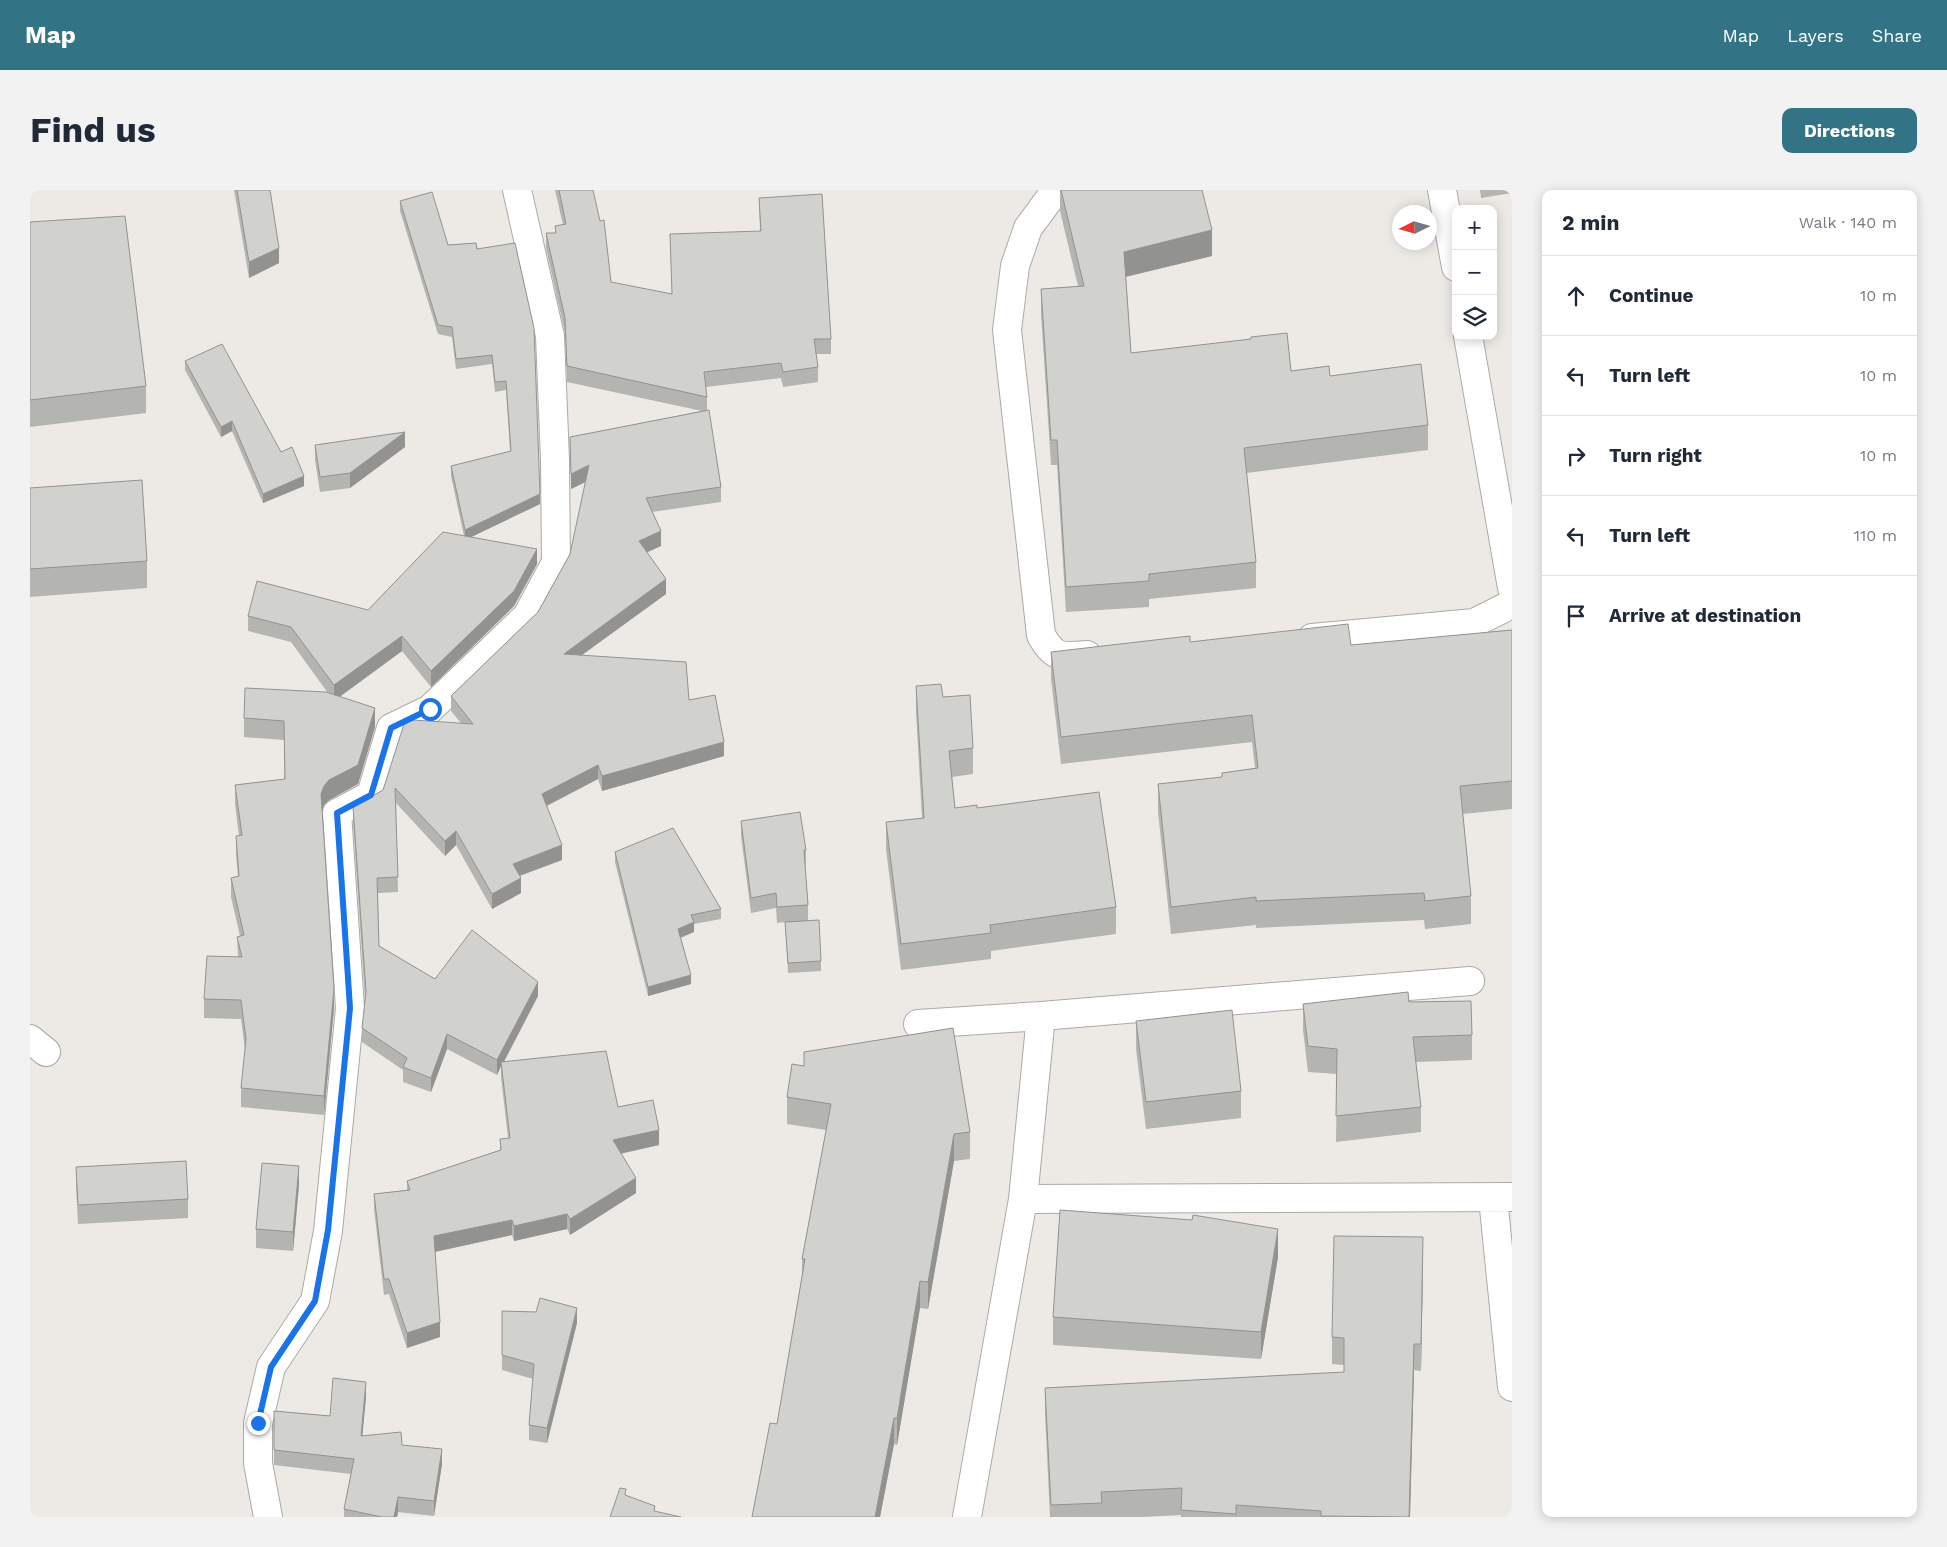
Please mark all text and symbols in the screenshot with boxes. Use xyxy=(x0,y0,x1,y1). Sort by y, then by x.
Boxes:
text: Map xyxy=(25,21,76,49)
text: Map xyxy=(1722,25,1759,46)
text: Layers xyxy=(1787,25,1844,46)
text: Share xyxy=(1872,25,1922,46)
button: Directions xyxy=(1782,108,1917,153)
text: Find us xyxy=(30,109,156,151)
north arrow xyxy=(1392,205,1437,250)
map controls xyxy=(1452,205,1497,340)
button: + xyxy=(1452,205,1497,250)
text: 2 min xyxy=(1562,210,1619,235)
text: Walk · 140 m xyxy=(1799,213,1897,232)
button: − xyxy=(1452,250,1497,295)
icon: ahead xyxy=(1562,282,1590,310)
text: Continue xyxy=(1609,284,1693,307)
text: 10 m xyxy=(1860,286,1897,305)
button: layers xyxy=(1452,295,1497,340)
icon: left xyxy=(1562,362,1590,390)
text: Turn left xyxy=(1609,364,1690,387)
text: 10 m xyxy=(1860,366,1897,385)
icon: right xyxy=(1562,442,1590,470)
text: Turn right xyxy=(1609,444,1702,467)
text: 10 m xyxy=(1860,446,1897,465)
icon: left xyxy=(1562,522,1590,550)
text: Turn left xyxy=(1609,524,1690,547)
text: 110 m xyxy=(1854,526,1897,545)
icon: arrive xyxy=(1562,602,1590,630)
text: Arrive at destination xyxy=(1609,604,1801,627)
route start xyxy=(419,698,442,721)
route end xyxy=(247,1412,270,1435)

